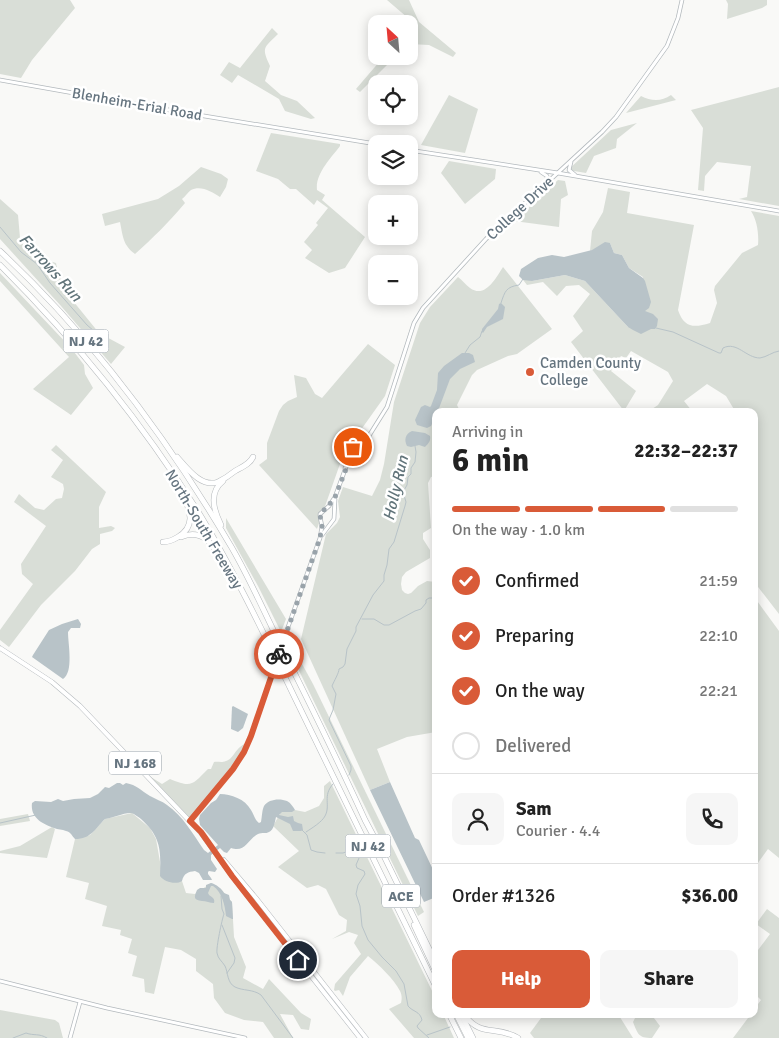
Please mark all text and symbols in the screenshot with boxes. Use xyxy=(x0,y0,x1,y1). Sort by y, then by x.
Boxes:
north arrow xyxy=(368,15,418,65)
map controls xyxy=(368,15,418,305)
button: locate xyxy=(368,75,418,125)
street label: Blenheim-Erial Road xyxy=(71,84,203,124)
button: layers xyxy=(368,135,418,185)
street label: College Drive xyxy=(483,172,557,244)
button: + xyxy=(368,195,418,245)
water label: Farrows Run xyxy=(15,230,87,307)
button: − xyxy=(368,255,418,305)
road number: NJ 42 xyxy=(64,330,108,352)
place label: Camden County College xyxy=(540,354,641,389)
marker: Camden County College xyxy=(524,366,536,378)
text: Arriving in xyxy=(452,422,523,442)
pin xyxy=(332,426,374,468)
icon: bag xyxy=(339,433,367,461)
text: 22:32–22:37 xyxy=(634,439,738,463)
text: 6 min xyxy=(452,441,529,480)
water label: Holly Run xyxy=(379,453,413,523)
street label: North-South Freeway xyxy=(161,466,247,592)
text: On the way · 1.0 km xyxy=(452,520,585,540)
icon: check xyxy=(452,567,480,595)
text: Confirmed xyxy=(495,569,579,593)
text: 21:59 xyxy=(699,571,738,591)
icon: check xyxy=(452,622,480,650)
text: Preparing xyxy=(495,624,574,648)
text: 22:10 xyxy=(699,626,738,646)
courier xyxy=(254,629,304,679)
icon: bike xyxy=(265,640,293,668)
icon: check xyxy=(452,677,480,705)
text: On the way xyxy=(495,679,585,703)
text: 22:21 xyxy=(699,681,738,701)
text: Delivered xyxy=(495,734,571,758)
road number: NJ 168 xyxy=(109,751,161,774)
button: person xyxy=(452,793,504,845)
button: phone xyxy=(686,793,738,845)
text: Sam xyxy=(516,797,552,821)
text: Courier · 4.4 xyxy=(516,821,600,841)
road number: NJ 42 xyxy=(346,834,390,858)
road number: ACE xyxy=(382,884,420,908)
text: Order #1326 xyxy=(452,884,555,908)
text: $36.00 xyxy=(681,884,738,908)
pin xyxy=(277,939,319,981)
icon: home xyxy=(284,946,312,974)
button: Help xyxy=(452,950,590,1008)
button: Share xyxy=(600,950,738,1008)

